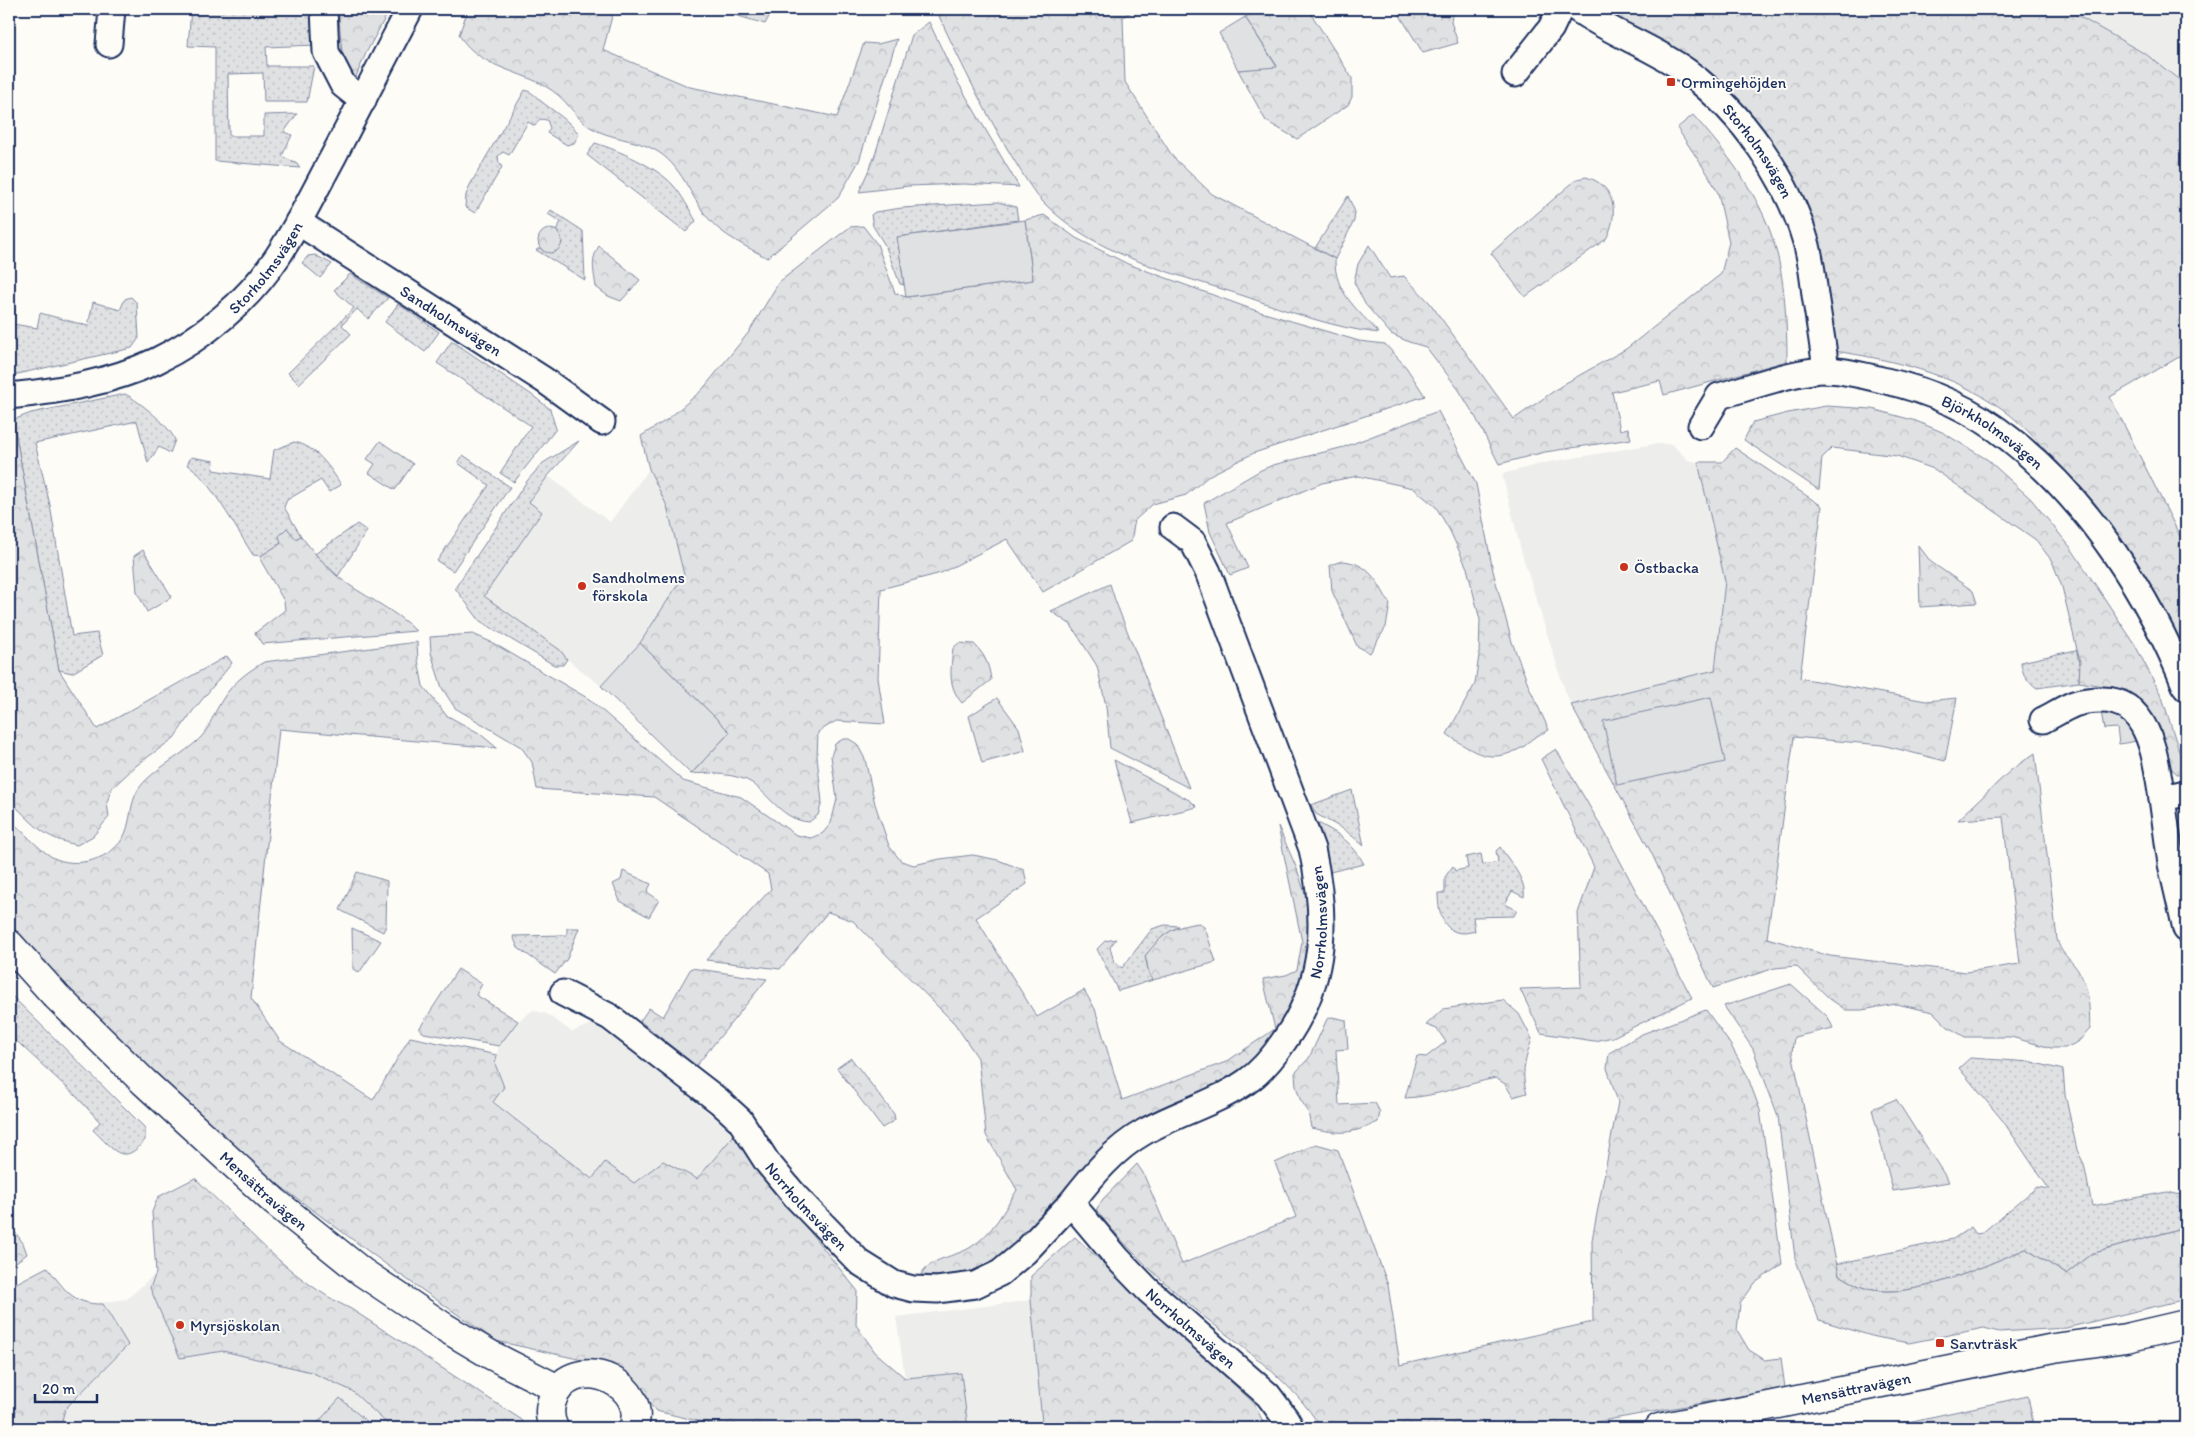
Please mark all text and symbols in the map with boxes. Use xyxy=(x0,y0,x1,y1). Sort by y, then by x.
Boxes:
place label: Ormingehöjden xyxy=(1681,73,1787,92)
marker: Ormingehöjden xyxy=(1665,76,1677,88)
street label: Storholmsvägen xyxy=(1718,100,1797,201)
street label: Storholmsvägen xyxy=(225,218,307,318)
street label: Sandholmsvägen xyxy=(397,281,505,360)
street label: Björkholmsvägen xyxy=(1939,391,2047,473)
place label: Östbacka xyxy=(1634,558,1699,577)
marker: Östbacka xyxy=(1618,561,1630,573)
place label: Sandholmens förskola xyxy=(592,568,685,605)
marker: Sandholmens förskola xyxy=(576,580,588,592)
street label: Norrholmsvägen xyxy=(1305,864,1331,981)
street label: Mensättravägen xyxy=(216,1147,312,1235)
street label: Norrholmsvägen xyxy=(761,1158,852,1255)
street label: Norrholmsvägen xyxy=(1142,1284,1240,1372)
place label: Myrsjöskolan xyxy=(190,1316,280,1335)
marker: Myrsjöskolan xyxy=(174,1319,186,1331)
place label: Sarvträsk xyxy=(1950,1334,2018,1353)
marker: Sarvträsk xyxy=(1934,1337,1946,1349)
street label: Mensättravägen xyxy=(1800,1368,1912,1409)
scale bar xyxy=(35,1372,98,1404)
text: 20 m xyxy=(42,1380,76,1398)

